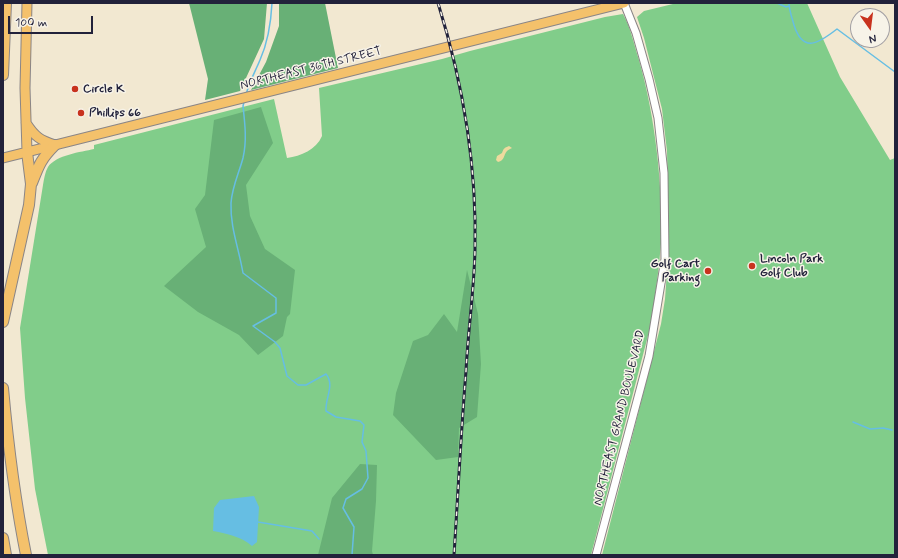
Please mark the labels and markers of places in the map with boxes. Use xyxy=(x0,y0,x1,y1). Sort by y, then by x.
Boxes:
place label: Circle K xyxy=(83,82,124,96)
marker: Circle K xyxy=(70,84,80,94)
place label: Phillips 66 xyxy=(89,106,141,120)
marker: Phillips 66 xyxy=(76,108,86,118)
place label: Lincoln Park Golf Club xyxy=(760,252,823,280)
place label: Golf Cart Parking xyxy=(651,257,700,285)
marker: Lincoln Park Golf Club xyxy=(747,261,757,271)
marker: Golf Cart Parking xyxy=(703,266,713,276)

